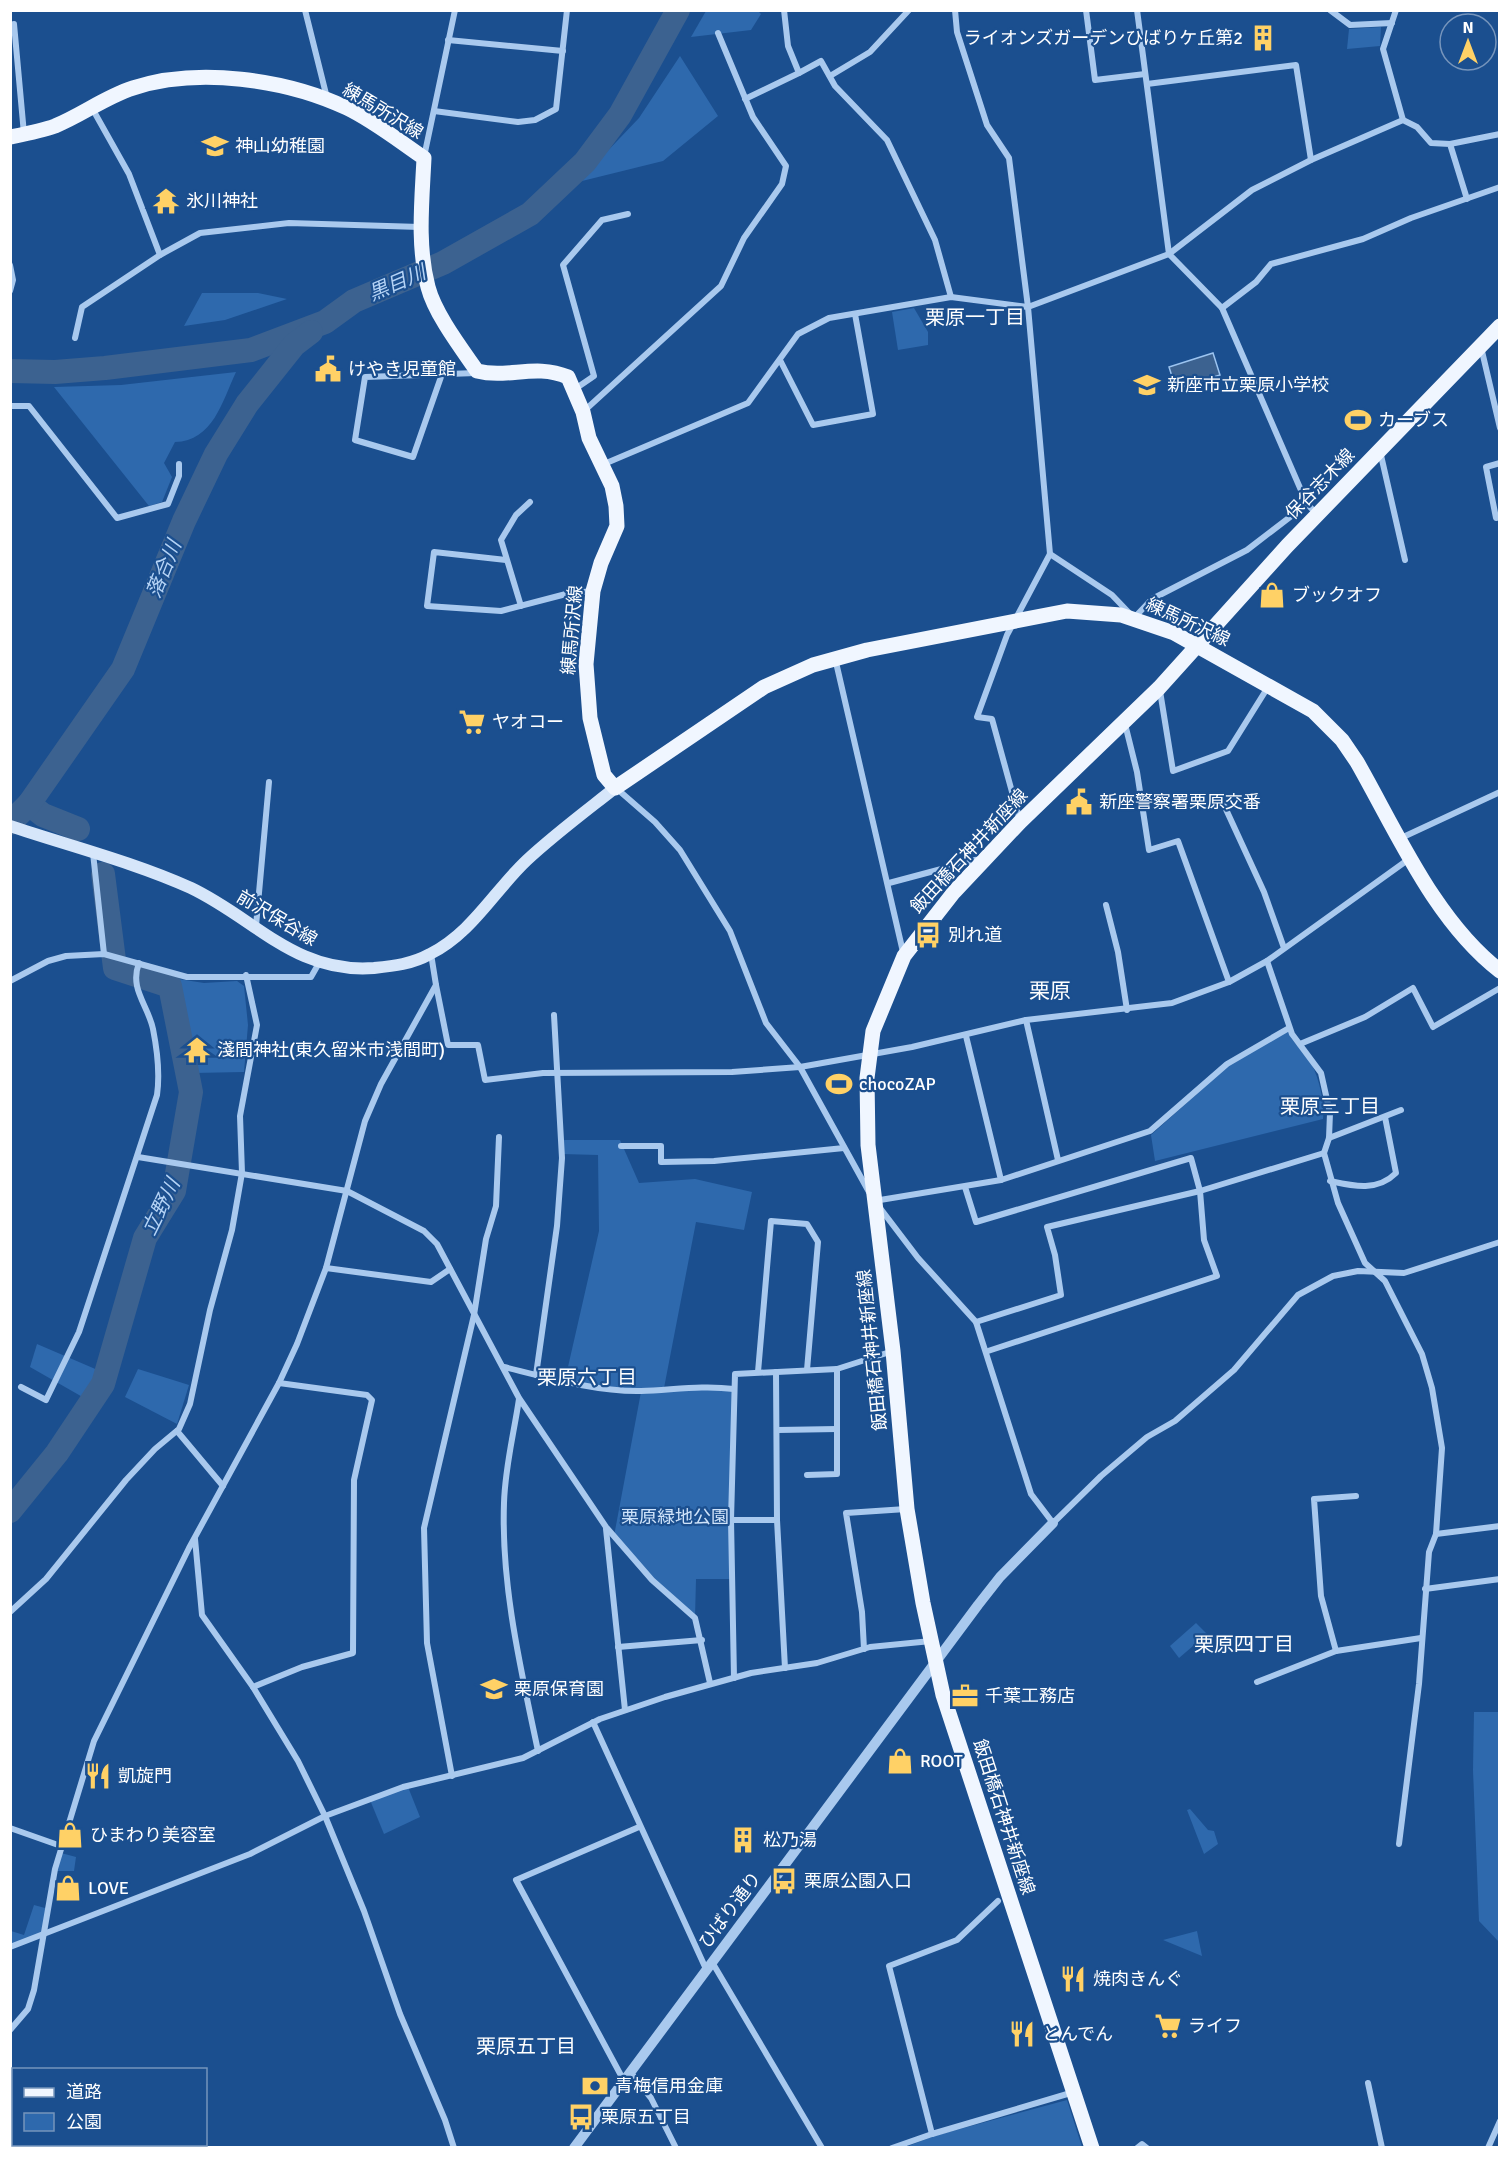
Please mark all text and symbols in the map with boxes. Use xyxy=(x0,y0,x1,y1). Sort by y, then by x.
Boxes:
north arrow xyxy=(1438,12,1498,72)
text: N xyxy=(1462,18,1474,38)
building icon: ライオンズガーデンひばりケ丘第2 xyxy=(1248,23,1278,53)
place label: ライオンズガーデンひばりケ丘第2 xyxy=(964,27,1243,49)
street label: 練馬所沢線 xyxy=(339,78,427,144)
school or university icon: 神山幼稚園 xyxy=(200,131,230,161)
place label: 神山幼稚園 xyxy=(235,135,325,157)
temple icon: 氷川神社 xyxy=(151,186,181,216)
place label: 氷川神社 xyxy=(186,190,258,212)
water label: 黒目川 xyxy=(365,259,431,306)
district label: 栗原一丁目 xyxy=(925,305,1025,330)
public building icon: けやき児童館 xyxy=(313,354,343,384)
place label: けやき児童館 xyxy=(348,358,456,380)
school or university icon: 新座市立栗原小学校 xyxy=(1132,370,1162,400)
place label: 新座市立栗原小学校 xyxy=(1167,374,1329,396)
sports icon: カーブス xyxy=(1343,405,1373,435)
place label: カーブス xyxy=(1378,409,1449,431)
street label: 保谷志木線 xyxy=(1281,444,1359,524)
water label: 落合川 xyxy=(141,535,188,601)
shop icon: ブックオフ xyxy=(1257,580,1287,610)
street label: 練馬所沢線 xyxy=(557,584,587,676)
place label: ブックオフ xyxy=(1292,584,1382,606)
street label: 練馬所沢線 xyxy=(1143,593,1233,651)
supermarket icon: ヤオコー xyxy=(457,707,487,737)
place label: ヤオコー xyxy=(492,711,564,733)
street label: 飯田橋石神井新座線 xyxy=(906,784,1032,918)
public building icon: 新座警察署栗原交番 xyxy=(1064,787,1094,817)
place label: 新座警察署栗原交番 xyxy=(1099,791,1261,813)
street label: 前沢保谷線 xyxy=(233,885,321,951)
bus stop icon: 別れ道 xyxy=(913,920,943,950)
place label: 別れ道 xyxy=(948,924,1002,946)
district label: 栗原 xyxy=(1029,978,1071,1004)
temple icon: 淺間神社(東久留米市浅間町) xyxy=(182,1035,212,1065)
place label: 淺間神社(東久留米市浅間町) xyxy=(217,1039,445,1061)
sports icon: chocoZAP xyxy=(824,1069,854,1099)
place label: chocoZAP xyxy=(859,1073,936,1095)
district label: 栗原三丁目 xyxy=(1280,1094,1380,1119)
water label: 立野川 xyxy=(137,1173,186,1239)
street label: 飯田橋石神井新座線 xyxy=(853,1268,891,1432)
district label: 栗原六丁目 xyxy=(537,1365,637,1390)
park label: 栗原緑地公園 xyxy=(621,1506,729,1528)
district label: 栗原四丁目 xyxy=(1194,1632,1294,1657)
school or university icon: 栗原保育園 xyxy=(479,1674,509,1704)
place label: 栗原保育園 xyxy=(514,1678,604,1700)
office icon: 千葉工務店 xyxy=(950,1681,980,1711)
place label: 千葉工務店 xyxy=(985,1685,1075,1707)
street label: 飯田橋石神井新座線 xyxy=(969,1737,1039,1897)
shop icon: ROOT xyxy=(885,1746,915,1776)
place label: ROOT xyxy=(920,1750,963,1772)
restaurant icon: 凱旋門 xyxy=(83,1761,113,1791)
place label: 凱旋門 xyxy=(118,1765,172,1787)
shop icon: ひまわり美容室 xyxy=(55,1820,85,1850)
place label: ひまわり美容室 xyxy=(90,1824,216,1846)
building icon: 松乃湯 xyxy=(728,1825,758,1855)
place label: 松乃湯 xyxy=(763,1829,817,1851)
bus stop icon: 栗原公園入口 xyxy=(769,1866,799,1896)
street label: ひばり通り xyxy=(694,1867,766,1953)
place label: 栗原公園入口 xyxy=(804,1870,912,1892)
shop icon: LOVE xyxy=(53,1873,83,1903)
place label: LOVE xyxy=(88,1877,129,1899)
restaurant icon: 焼肉きんぐ xyxy=(1058,1964,1088,1994)
place label: 焼肉きんぐ xyxy=(1093,1968,1183,1990)
supermarket icon: ライフ xyxy=(1153,2011,1183,2041)
place label: ライフ xyxy=(1188,2015,1242,2037)
restaurant icon: とんでん xyxy=(1007,2019,1037,2049)
place label: とんでん xyxy=(1042,2023,1113,2045)
district label: 栗原五丁目 xyxy=(476,2034,576,2059)
legend xyxy=(12,2068,207,2146)
bank icon: 青梅信用金庫 xyxy=(580,2071,610,2101)
place label: 青梅信用金庫 xyxy=(615,2075,723,2097)
text: 道路 xyxy=(66,2081,102,2103)
bus stop icon: 栗原五丁目 xyxy=(566,2102,596,2132)
place label: 栗原五丁目 xyxy=(601,2106,691,2128)
text: 公園 xyxy=(66,2111,102,2133)

